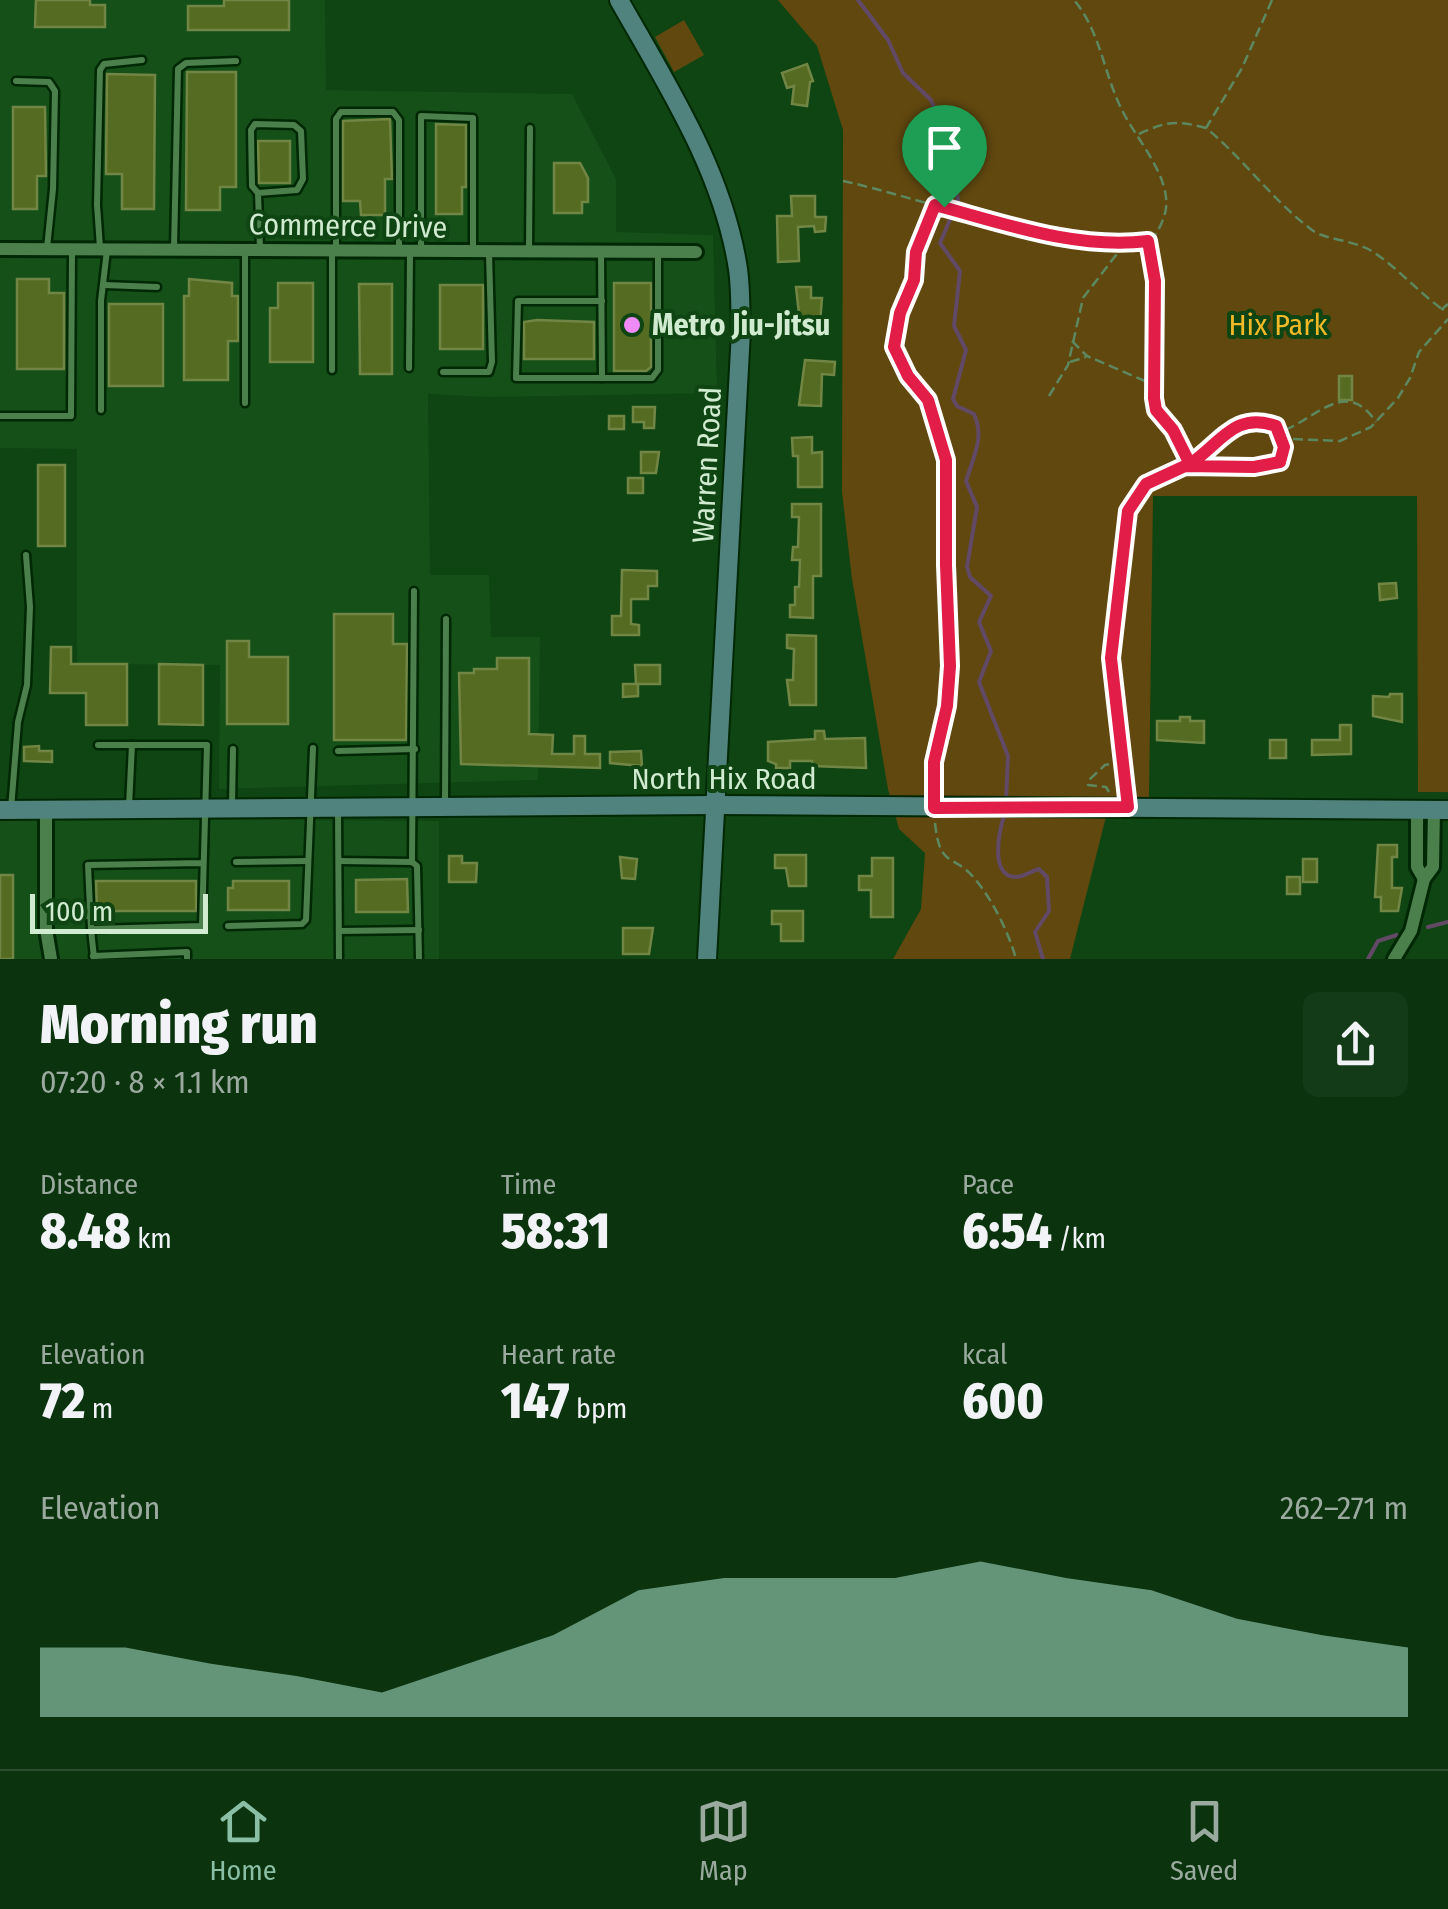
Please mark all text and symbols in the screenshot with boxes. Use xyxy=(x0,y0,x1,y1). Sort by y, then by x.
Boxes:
pin xyxy=(902,105,987,208)
icon: arrive xyxy=(917,120,972,175)
street label: Commerce Drive xyxy=(248,206,448,246)
place label: Metro Jiu-Jitsu xyxy=(652,307,830,343)
park label: Hix Park xyxy=(1228,307,1328,343)
marker: Metro Jiu-Jitsu xyxy=(621,314,643,336)
street label: Warren Road xyxy=(685,386,729,544)
street label: North Hix Road xyxy=(631,761,817,797)
scale bar xyxy=(30,889,208,934)
text: 100 m xyxy=(45,895,113,928)
text: Morning run xyxy=(40,992,318,1058)
button: share xyxy=(1303,992,1408,1097)
text: 07:20 · 8 × 1.1 km xyxy=(40,1063,250,1101)
text: Distance xyxy=(40,1168,138,1201)
text: Time xyxy=(501,1168,556,1201)
text: Pace xyxy=(962,1168,1014,1201)
text: 8.48 xyxy=(40,1201,131,1261)
text: 58:31 xyxy=(501,1201,610,1261)
text: 6:54 xyxy=(962,1201,1052,1261)
text: km xyxy=(131,1222,172,1255)
text: /km xyxy=(1052,1222,1106,1255)
text: Elevation xyxy=(40,1338,145,1371)
text: Heart rate xyxy=(501,1338,616,1371)
text: kcal xyxy=(962,1338,1007,1371)
text: 72 xyxy=(40,1371,85,1431)
text: 147 xyxy=(501,1371,569,1431)
text: 600 xyxy=(962,1371,1044,1431)
text: m xyxy=(85,1392,113,1425)
text: bpm xyxy=(569,1392,627,1425)
text: Elevation xyxy=(40,1489,160,1527)
text: 262–271 m xyxy=(1280,1489,1408,1527)
tab: Home xyxy=(210,1794,277,1887)
tab: Map xyxy=(696,1794,751,1887)
tab: Saved xyxy=(1170,1794,1238,1887)

